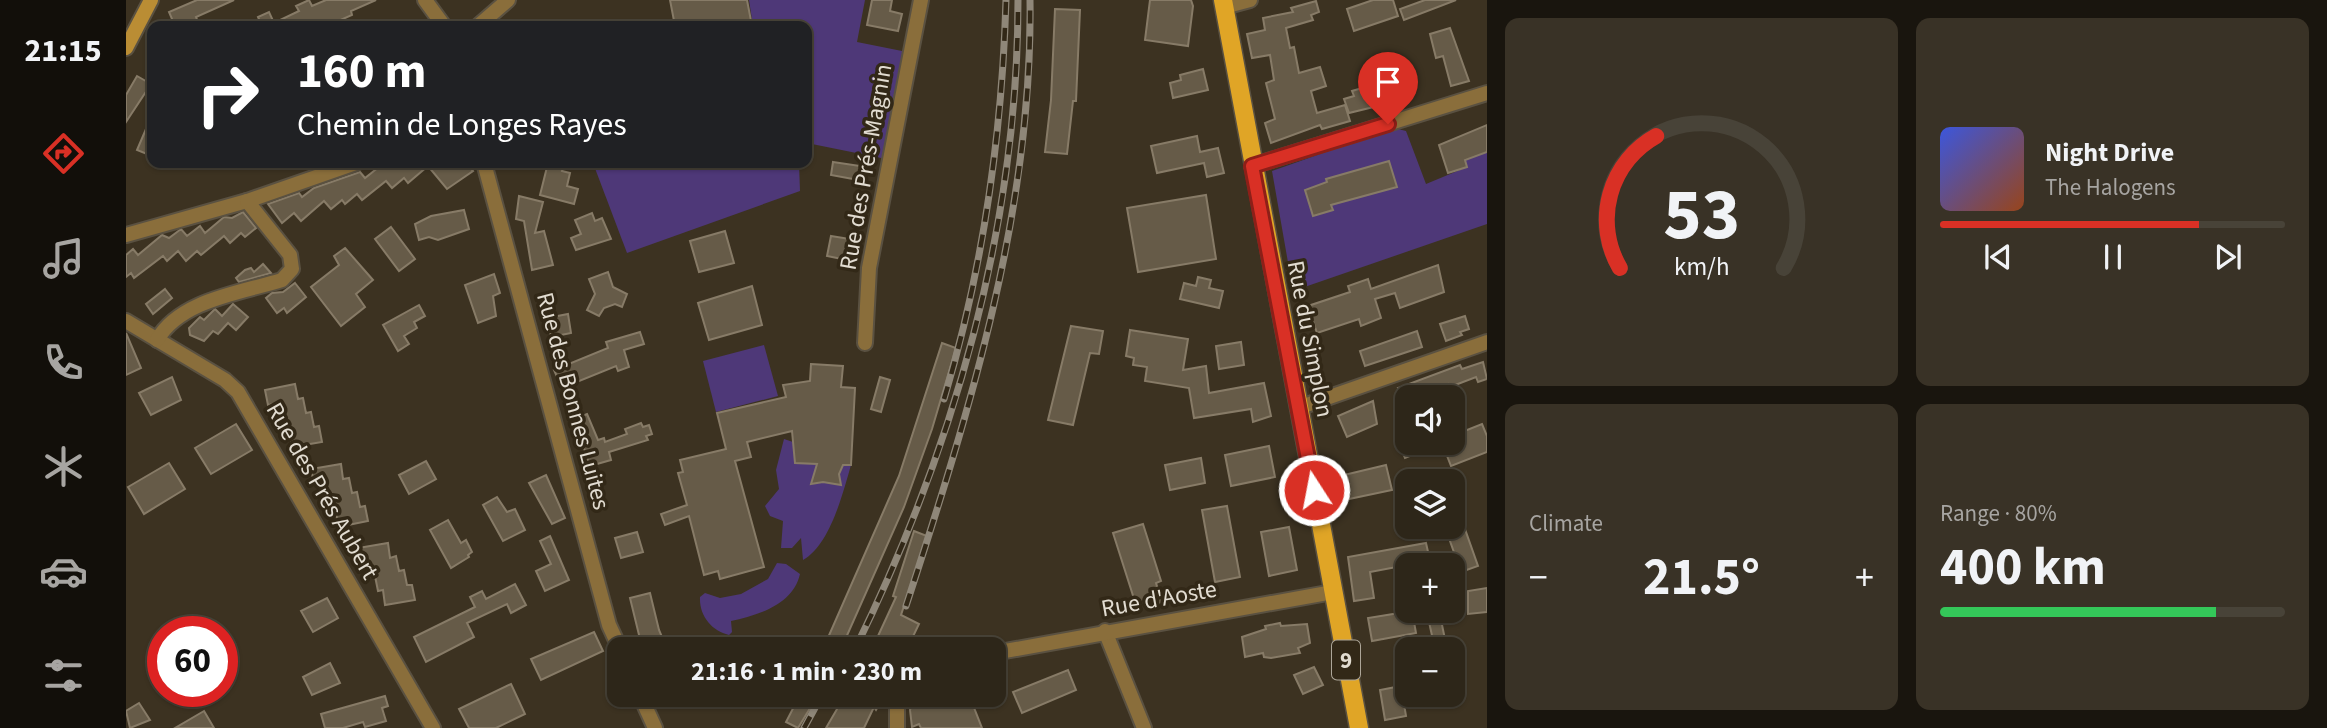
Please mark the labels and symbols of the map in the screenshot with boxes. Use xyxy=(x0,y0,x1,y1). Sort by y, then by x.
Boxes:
pin xyxy=(1358,52,1418,124)
street label: Rue des Prés-Magnin xyxy=(831,61,901,273)
street label: Rue du Simplon xyxy=(1278,258,1342,420)
street label: Rue des Bonnes Luites xyxy=(527,288,619,514)
street label: Rue des Prés Aubert xyxy=(257,396,387,586)
position arrow xyxy=(1277,453,1351,527)
street label: Rue d'Aoste xyxy=(1099,572,1219,626)
speed limit sign: 60 xyxy=(147,616,238,707)
road number: 9 xyxy=(1332,640,1360,680)

